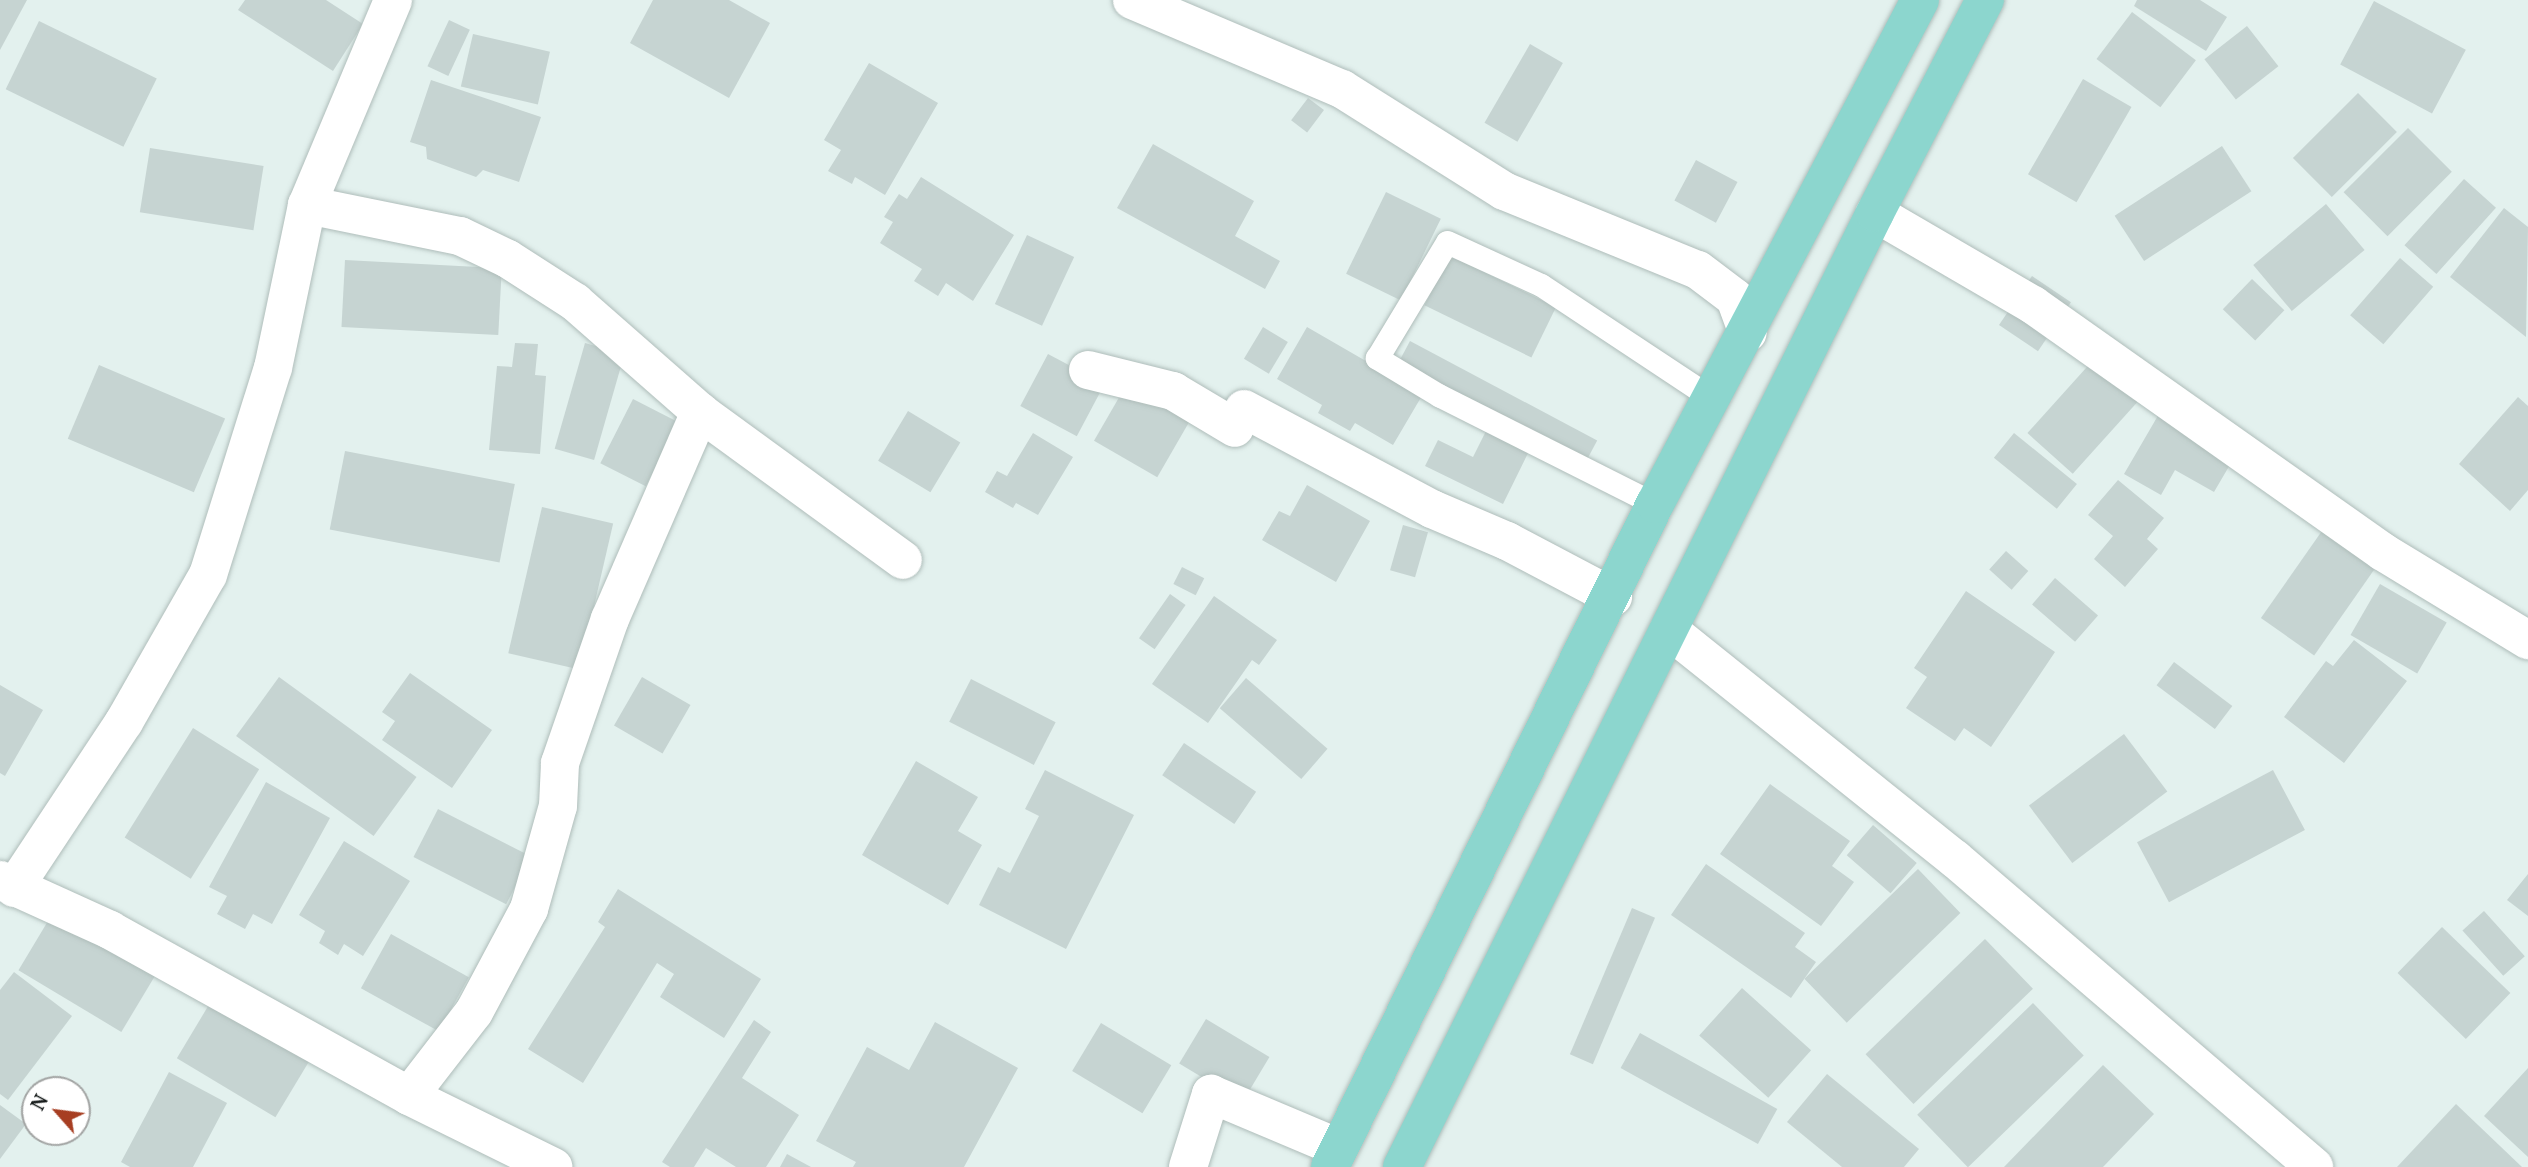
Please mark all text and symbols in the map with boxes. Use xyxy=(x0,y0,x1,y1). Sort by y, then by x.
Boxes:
north arrow xyxy=(21,1076,91,1146)
text: N xyxy=(24,1090,53,1114)

